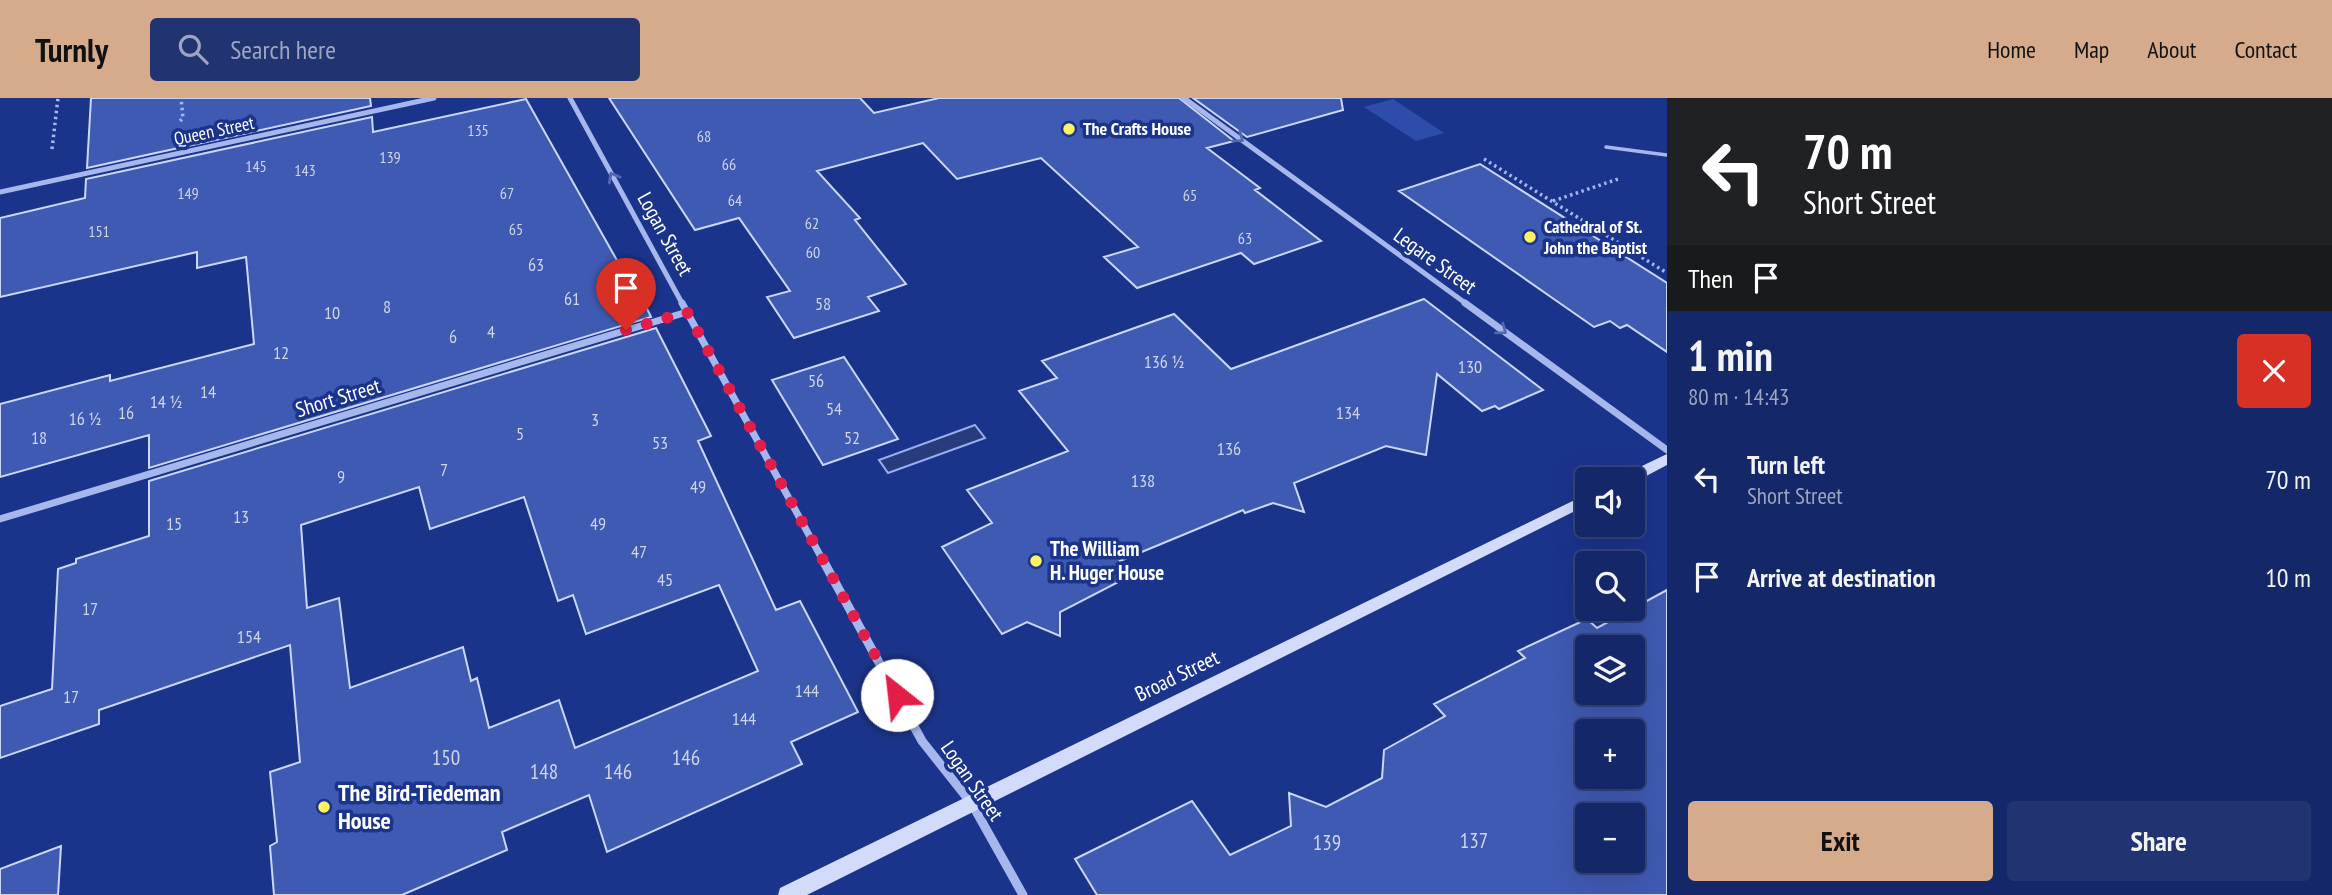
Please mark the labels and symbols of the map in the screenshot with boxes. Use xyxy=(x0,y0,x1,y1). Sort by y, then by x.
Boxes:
street label: Queen Street xyxy=(172,111,256,150)
place label: The Crafts House xyxy=(1083,117,1191,140)
house number: 135 xyxy=(467,120,489,140)
marker: The Crafts House xyxy=(1061,121,1077,137)
house number: 68 xyxy=(697,126,711,146)
one-way arrow xyxy=(1232,130,1244,142)
house number: 139 xyxy=(379,147,401,167)
house number: 66 xyxy=(722,154,736,174)
house number: 145 xyxy=(245,156,267,176)
house number: 143 xyxy=(294,160,316,180)
one-way arrow xyxy=(608,171,622,184)
house number: 149 xyxy=(177,183,199,203)
house number: 67 xyxy=(500,183,514,203)
house number: 65 xyxy=(1183,185,1197,205)
street label: Logan Street xyxy=(631,187,700,280)
house number: 64 xyxy=(728,190,742,210)
house number: 62 xyxy=(805,213,819,233)
place label: Cathedral of St. John the Baptist xyxy=(1543,215,1648,259)
house number: 65 xyxy=(509,219,523,239)
house number: 151 xyxy=(88,221,110,241)
street label: Legare Street xyxy=(1388,221,1482,300)
house number: 63 xyxy=(1238,228,1252,248)
marker: Cathedral of St. John the Baptist xyxy=(1522,229,1538,245)
house number: 60 xyxy=(806,242,820,262)
house number: 63 xyxy=(528,253,544,276)
pin xyxy=(596,258,656,330)
house number: 61 xyxy=(564,287,580,310)
house number: 58 xyxy=(815,292,831,315)
house number: 8 xyxy=(383,295,391,318)
house number: 10 xyxy=(324,301,340,324)
house number: 4 xyxy=(487,320,495,343)
one-way arrow xyxy=(1494,322,1507,334)
house number: 6 xyxy=(449,325,457,348)
house number: 12 xyxy=(273,341,289,364)
house number: 136 ½ xyxy=(1144,350,1184,373)
house number: 130 xyxy=(1458,355,1482,378)
house number: 56 xyxy=(808,369,824,392)
street label: Short Street xyxy=(292,372,384,423)
house number: 14 xyxy=(200,380,216,403)
house number: 14 ½ xyxy=(150,390,182,413)
house number: 54 xyxy=(826,397,842,420)
house number: 16 xyxy=(118,401,134,424)
house number: 134 xyxy=(1336,401,1360,424)
house number: 16 ½ xyxy=(69,407,101,430)
house number: 3 xyxy=(591,408,599,431)
house number: 5 xyxy=(516,422,524,445)
house number: 18 xyxy=(31,426,47,449)
house number: 52 xyxy=(844,426,860,449)
house number: 53 xyxy=(652,431,668,454)
house number: 136 xyxy=(1217,437,1241,460)
house number: 7 xyxy=(440,458,448,481)
house number: 9 xyxy=(337,465,345,488)
house number: 138 xyxy=(1131,469,1155,492)
house number: 49 xyxy=(690,475,706,498)
house number: 13 xyxy=(233,505,249,528)
house number: 15 xyxy=(166,512,182,535)
house number: 49 xyxy=(590,512,606,535)
place label: The William H. Huger House xyxy=(1050,535,1164,586)
house number: 47 xyxy=(631,540,647,563)
marker: The William H. Huger House xyxy=(1028,553,1044,569)
house number: 45 xyxy=(657,568,673,591)
house number: 17 xyxy=(82,597,98,620)
house number: 154 xyxy=(237,625,261,648)
street label: Broad Street xyxy=(1130,644,1223,707)
position arrow xyxy=(860,658,934,732)
house number: 144 xyxy=(795,679,819,702)
house number: 17 xyxy=(63,685,79,708)
house number: 144 xyxy=(732,707,756,730)
street label: Logan Street xyxy=(935,736,1010,826)
house number: 150 xyxy=(432,744,460,771)
house number: 146 xyxy=(672,744,700,771)
house number: 148 xyxy=(530,758,558,785)
house number: 146 xyxy=(604,758,632,785)
place label: The Bird-Tiedeman House xyxy=(338,777,500,836)
marker: The Bird-Tiedeman House xyxy=(316,799,332,815)
house number: 137 xyxy=(1460,827,1488,854)
house number: 139 xyxy=(1313,829,1341,856)

